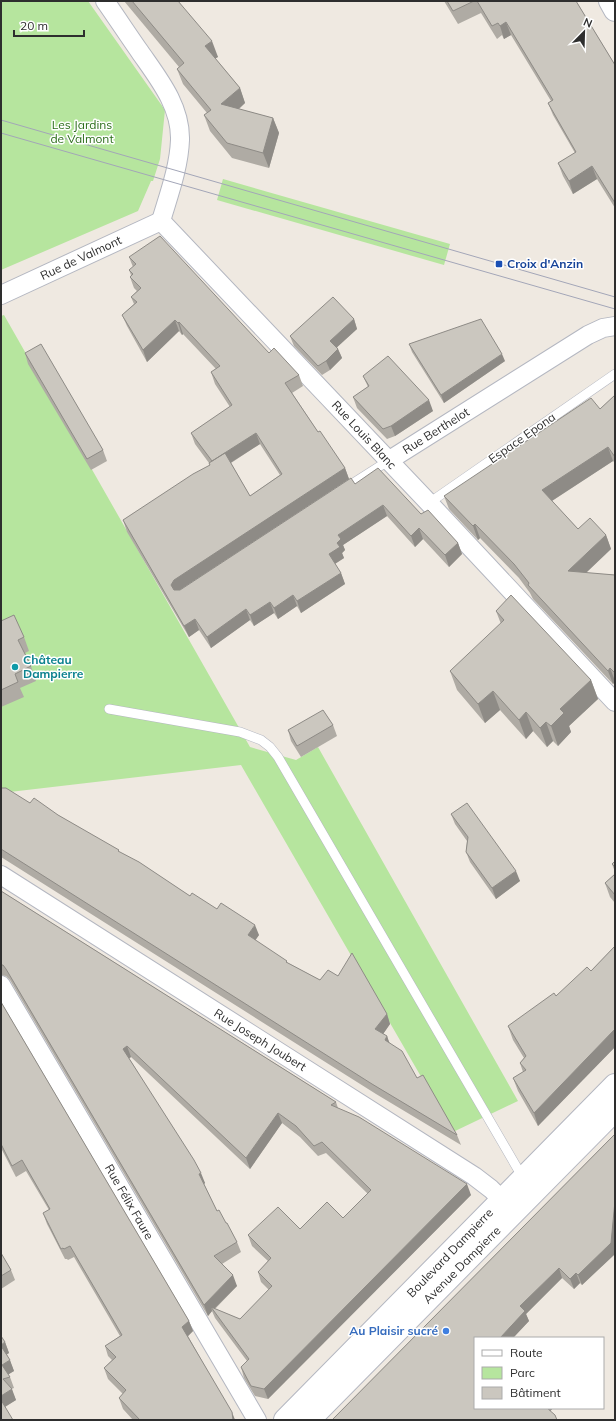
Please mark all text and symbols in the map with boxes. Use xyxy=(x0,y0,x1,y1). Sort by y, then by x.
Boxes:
scale bar xyxy=(14,12,84,38)
north arrow xyxy=(564,12,604,52)
text: N xyxy=(581,15,594,31)
text: 20 m xyxy=(20,18,48,33)
park label: Les Jardins de Valmont xyxy=(50,117,114,146)
street label: Rue de Valmont xyxy=(38,232,124,283)
place label: Croix d'Anzin xyxy=(507,256,583,271)
marker: Croix d'Anzin xyxy=(494,259,504,269)
street label: Rue Louis Blanc xyxy=(329,397,400,472)
street label: Rue Berthelot xyxy=(400,404,472,457)
street label: Espace Epona xyxy=(485,409,558,466)
place label: Château Dampierre xyxy=(23,652,84,681)
marker: Château Dampierre xyxy=(10,662,20,672)
street label: Rue Joseph Joubert xyxy=(211,1005,309,1074)
street label: Rue Félix Faure xyxy=(102,1161,157,1242)
street label: Boulevard Dampierre xyxy=(403,1205,496,1300)
street label: Avenue Dampierre xyxy=(420,1223,504,1307)
place label: Au Plaisir sucré xyxy=(349,1323,438,1338)
marker: Au Plaisir sucré xyxy=(441,1326,451,1336)
legend xyxy=(474,1337,604,1409)
text: Route xyxy=(510,1345,543,1360)
text: Parc xyxy=(510,1365,535,1380)
text: Bâtiment xyxy=(510,1385,561,1400)

